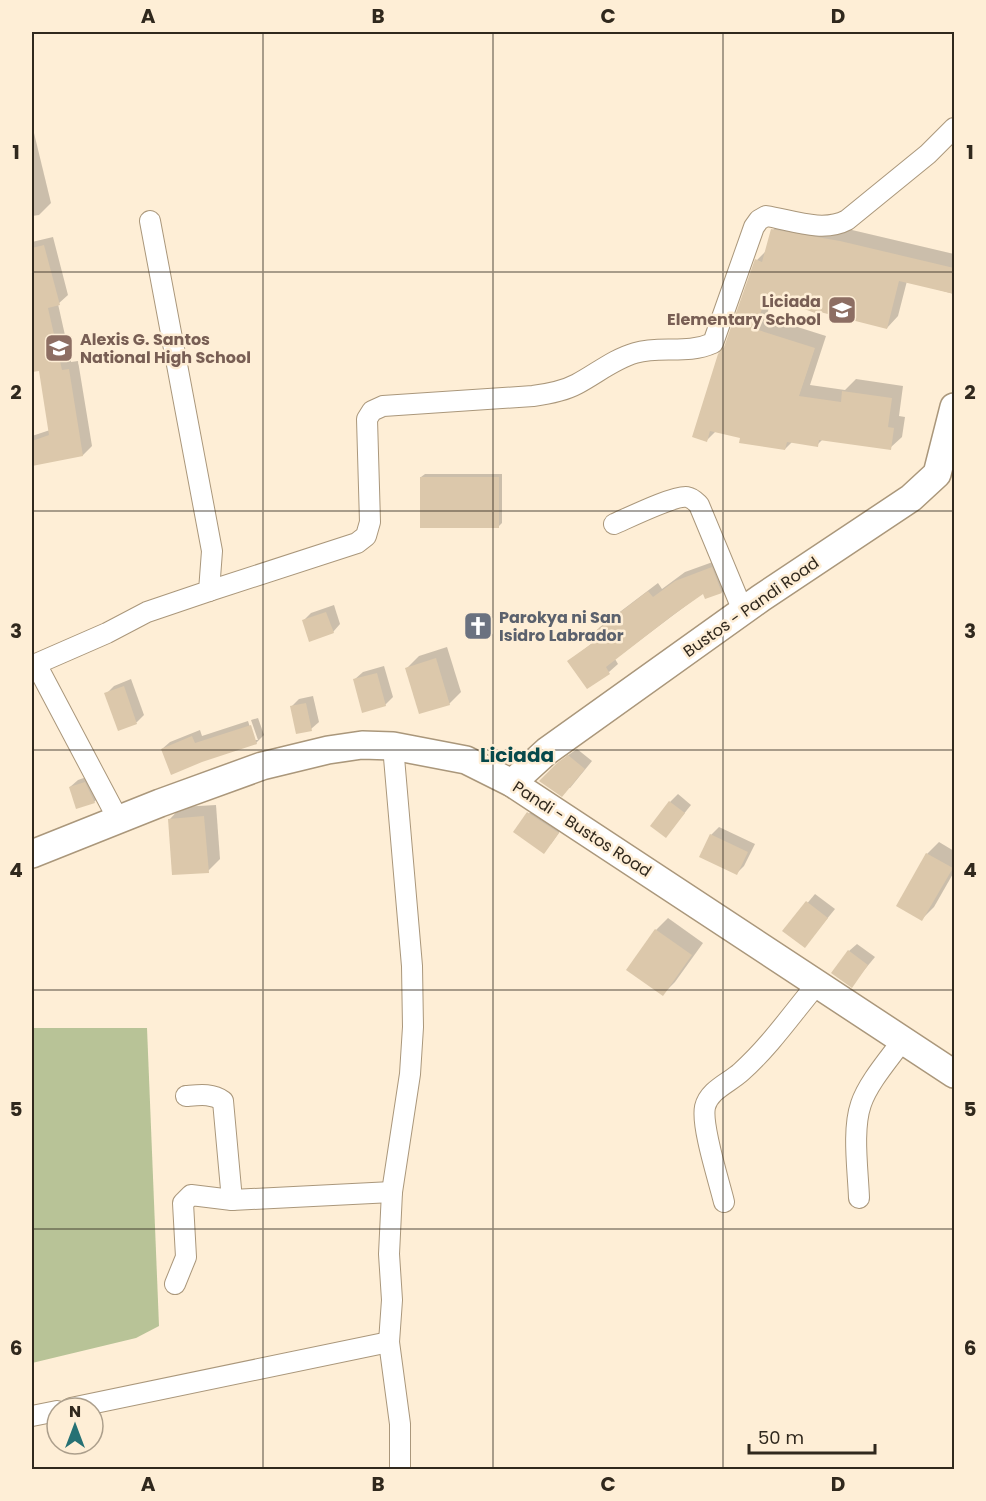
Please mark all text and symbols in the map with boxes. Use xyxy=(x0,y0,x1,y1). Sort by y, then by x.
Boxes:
text: A xyxy=(141,2,156,30)
text: B xyxy=(371,2,385,30)
text: C xyxy=(600,2,616,30)
text: D xyxy=(831,2,845,30)
text: 1 xyxy=(12,138,20,166)
text: 1 xyxy=(966,138,974,166)
place label: Liciada Elementary School xyxy=(667,290,821,331)
school or university icon: Liciada Elementary School xyxy=(826,294,858,326)
place label: Alexis G. Santos National High School xyxy=(80,328,251,369)
school or university icon: Alexis G. Santos National High School xyxy=(43,332,75,364)
text: 2 xyxy=(10,378,22,406)
text: 2 xyxy=(964,378,976,406)
street label: Bustos - Pandi Road xyxy=(678,551,824,663)
place label: Parokya ni San Isidro Labrador xyxy=(499,606,624,647)
church icon: Parokya ni San Isidro Labrador xyxy=(462,610,494,642)
text: 3 xyxy=(10,617,22,645)
text: 3 xyxy=(964,617,976,645)
district label: Liciada xyxy=(480,741,554,769)
street label: Pandi - Bustos Road xyxy=(508,775,656,883)
text: 4 xyxy=(9,856,23,884)
text: 4 xyxy=(963,856,977,884)
text: 5 xyxy=(10,1095,23,1123)
text: 5 xyxy=(964,1095,977,1123)
text: 6 xyxy=(10,1334,22,1362)
text: 6 xyxy=(964,1334,976,1362)
north arrow xyxy=(45,1396,105,1456)
text: N xyxy=(69,1400,81,1423)
scale bar xyxy=(749,1417,875,1455)
text: 50 m xyxy=(758,1425,804,1450)
text: A xyxy=(141,1470,156,1498)
text: B xyxy=(371,1470,385,1498)
text: C xyxy=(600,1470,616,1498)
text: D xyxy=(831,1470,845,1498)

